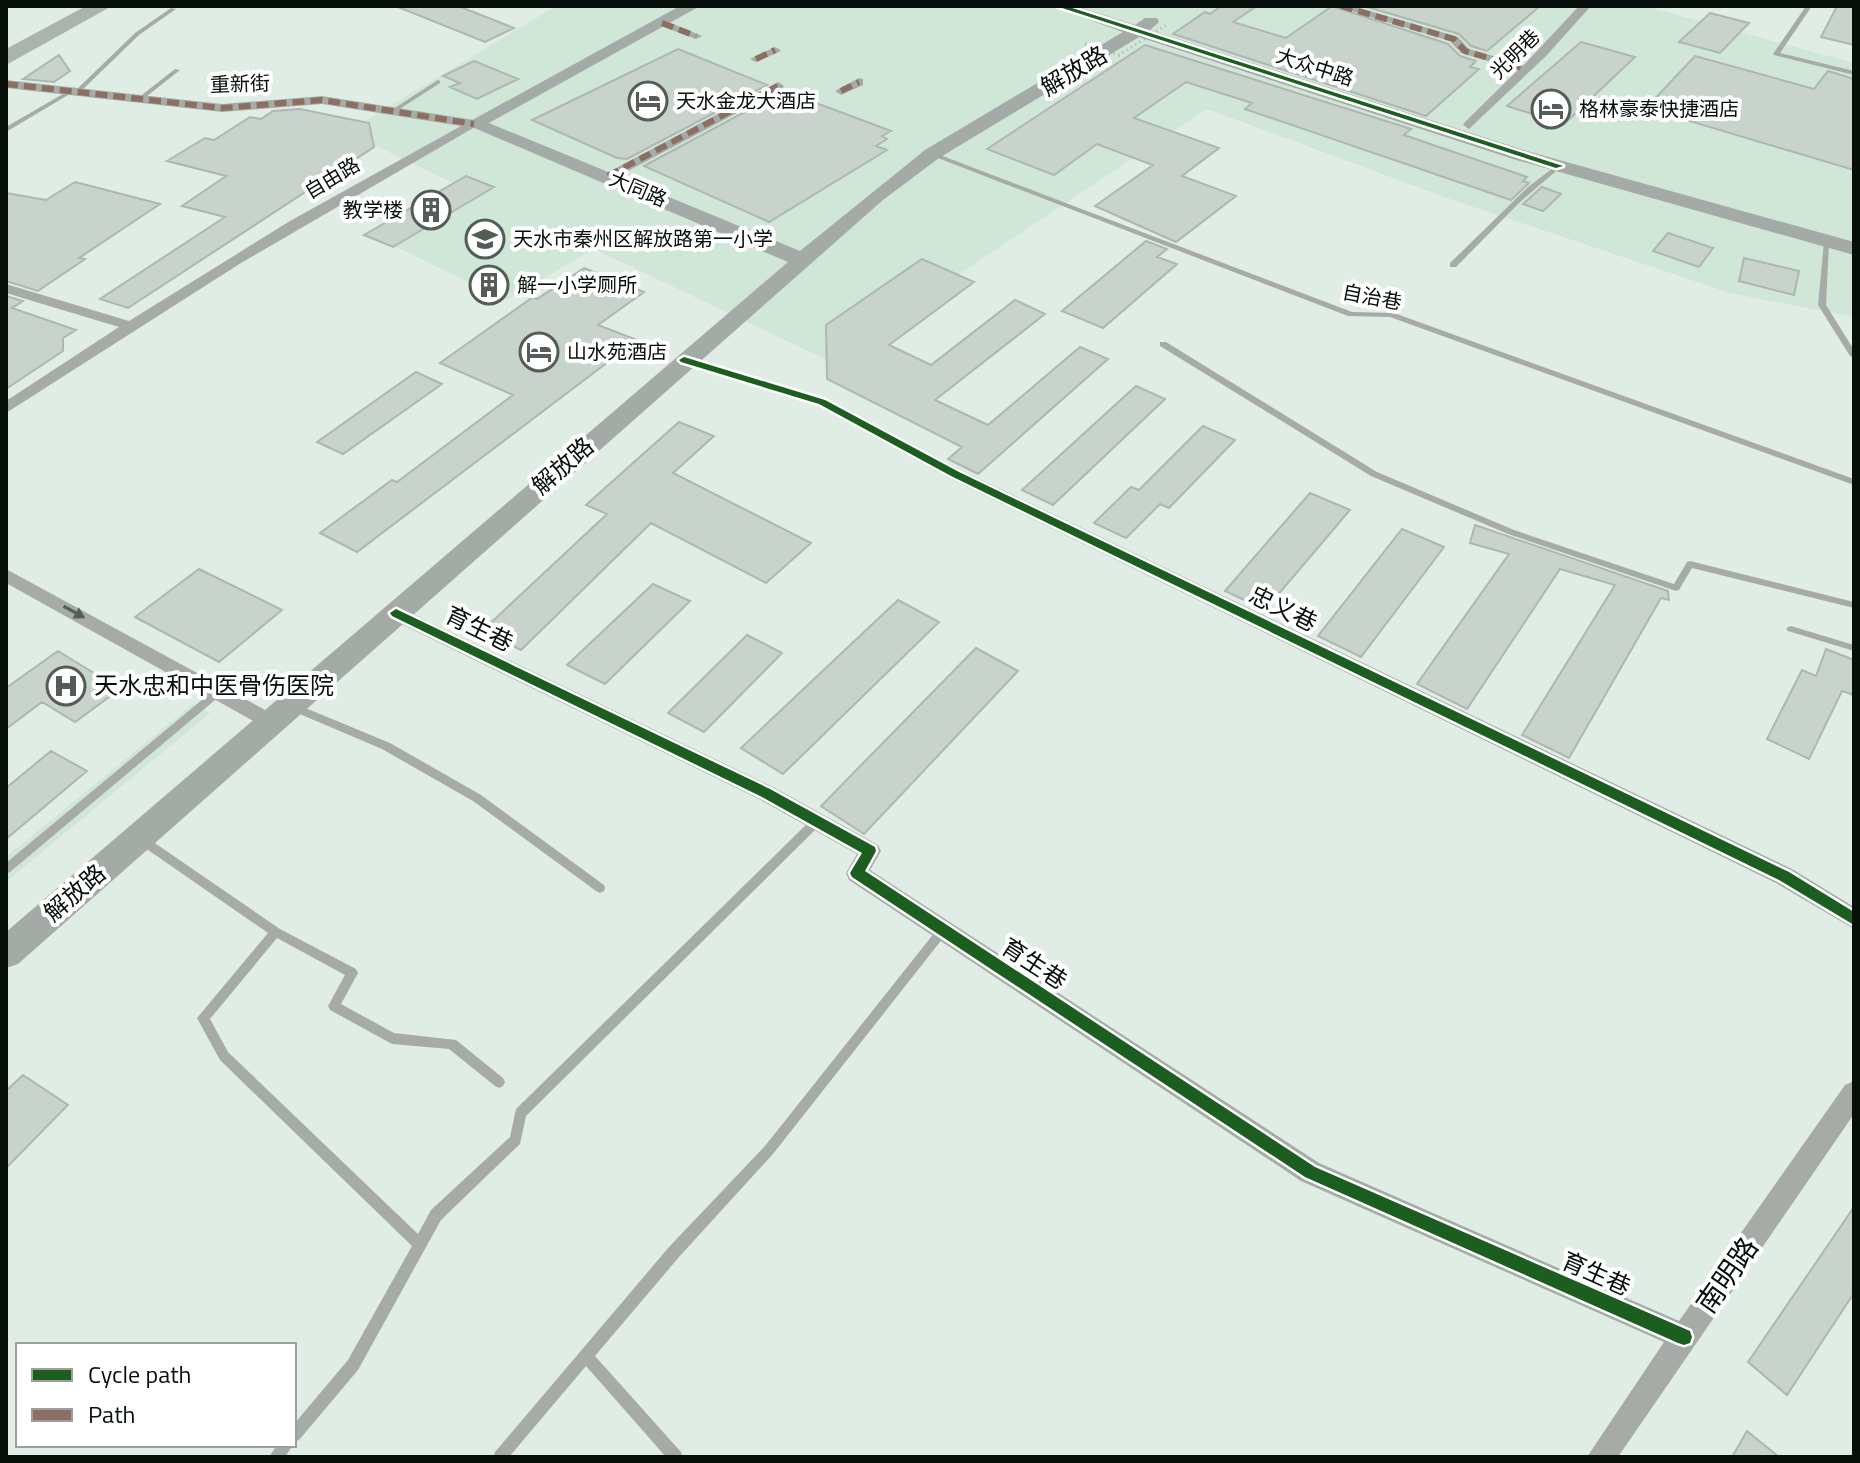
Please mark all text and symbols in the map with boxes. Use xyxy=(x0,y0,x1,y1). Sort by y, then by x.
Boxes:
street label: 光明巷 xyxy=(1482,21,1547,86)
street label: 解放路 xyxy=(1033,36,1114,104)
street label: 大众中路 xyxy=(1272,39,1358,94)
street label: 重新街 xyxy=(209,67,271,100)
hotel icon: 天水金龙大酒店 xyxy=(627,80,669,122)
place label: 天水金龙大酒店 xyxy=(676,85,816,116)
hotel icon: 格林豪泰快捷酒店 xyxy=(1530,88,1572,130)
place label: 格林豪泰快捷酒店 xyxy=(1579,93,1739,124)
street label: 自由路 xyxy=(298,149,365,206)
street label: 大同路 xyxy=(605,163,672,215)
building icon: 教学楼 xyxy=(410,189,452,231)
place label: 教学楼 xyxy=(343,194,403,225)
school or university icon: 天水市秦州区解放路第一小学 xyxy=(464,218,506,260)
place label: 天水市秦州区解放路第一小学 xyxy=(513,223,773,254)
building icon: 解一小学厕所 xyxy=(468,264,510,306)
place label: 解一小学厕所 xyxy=(517,269,637,300)
street label: 自治巷 xyxy=(1340,276,1405,317)
hotel icon: 山水苑酒店 xyxy=(518,331,560,373)
place label: 山水苑酒店 xyxy=(567,336,667,367)
street label: 解放路 xyxy=(523,428,601,502)
street label: 忠义巷 xyxy=(1243,576,1324,640)
street label: 育生巷 xyxy=(439,596,520,660)
one-way arrow xyxy=(63,605,85,619)
hospital icon: 天水忠和中医骨伤医院 xyxy=(45,665,87,707)
place label: 天水忠和中医骨伤医院 xyxy=(94,667,334,703)
street label: 解放路 xyxy=(35,855,113,929)
street label: 育生巷 xyxy=(995,928,1075,998)
street label: 南明路 xyxy=(1685,1228,1768,1321)
street label: 育生巷 xyxy=(1556,1242,1637,1304)
legend xyxy=(16,1343,296,1447)
text: Cycle path xyxy=(88,1356,191,1392)
text: Path xyxy=(88,1396,135,1432)

